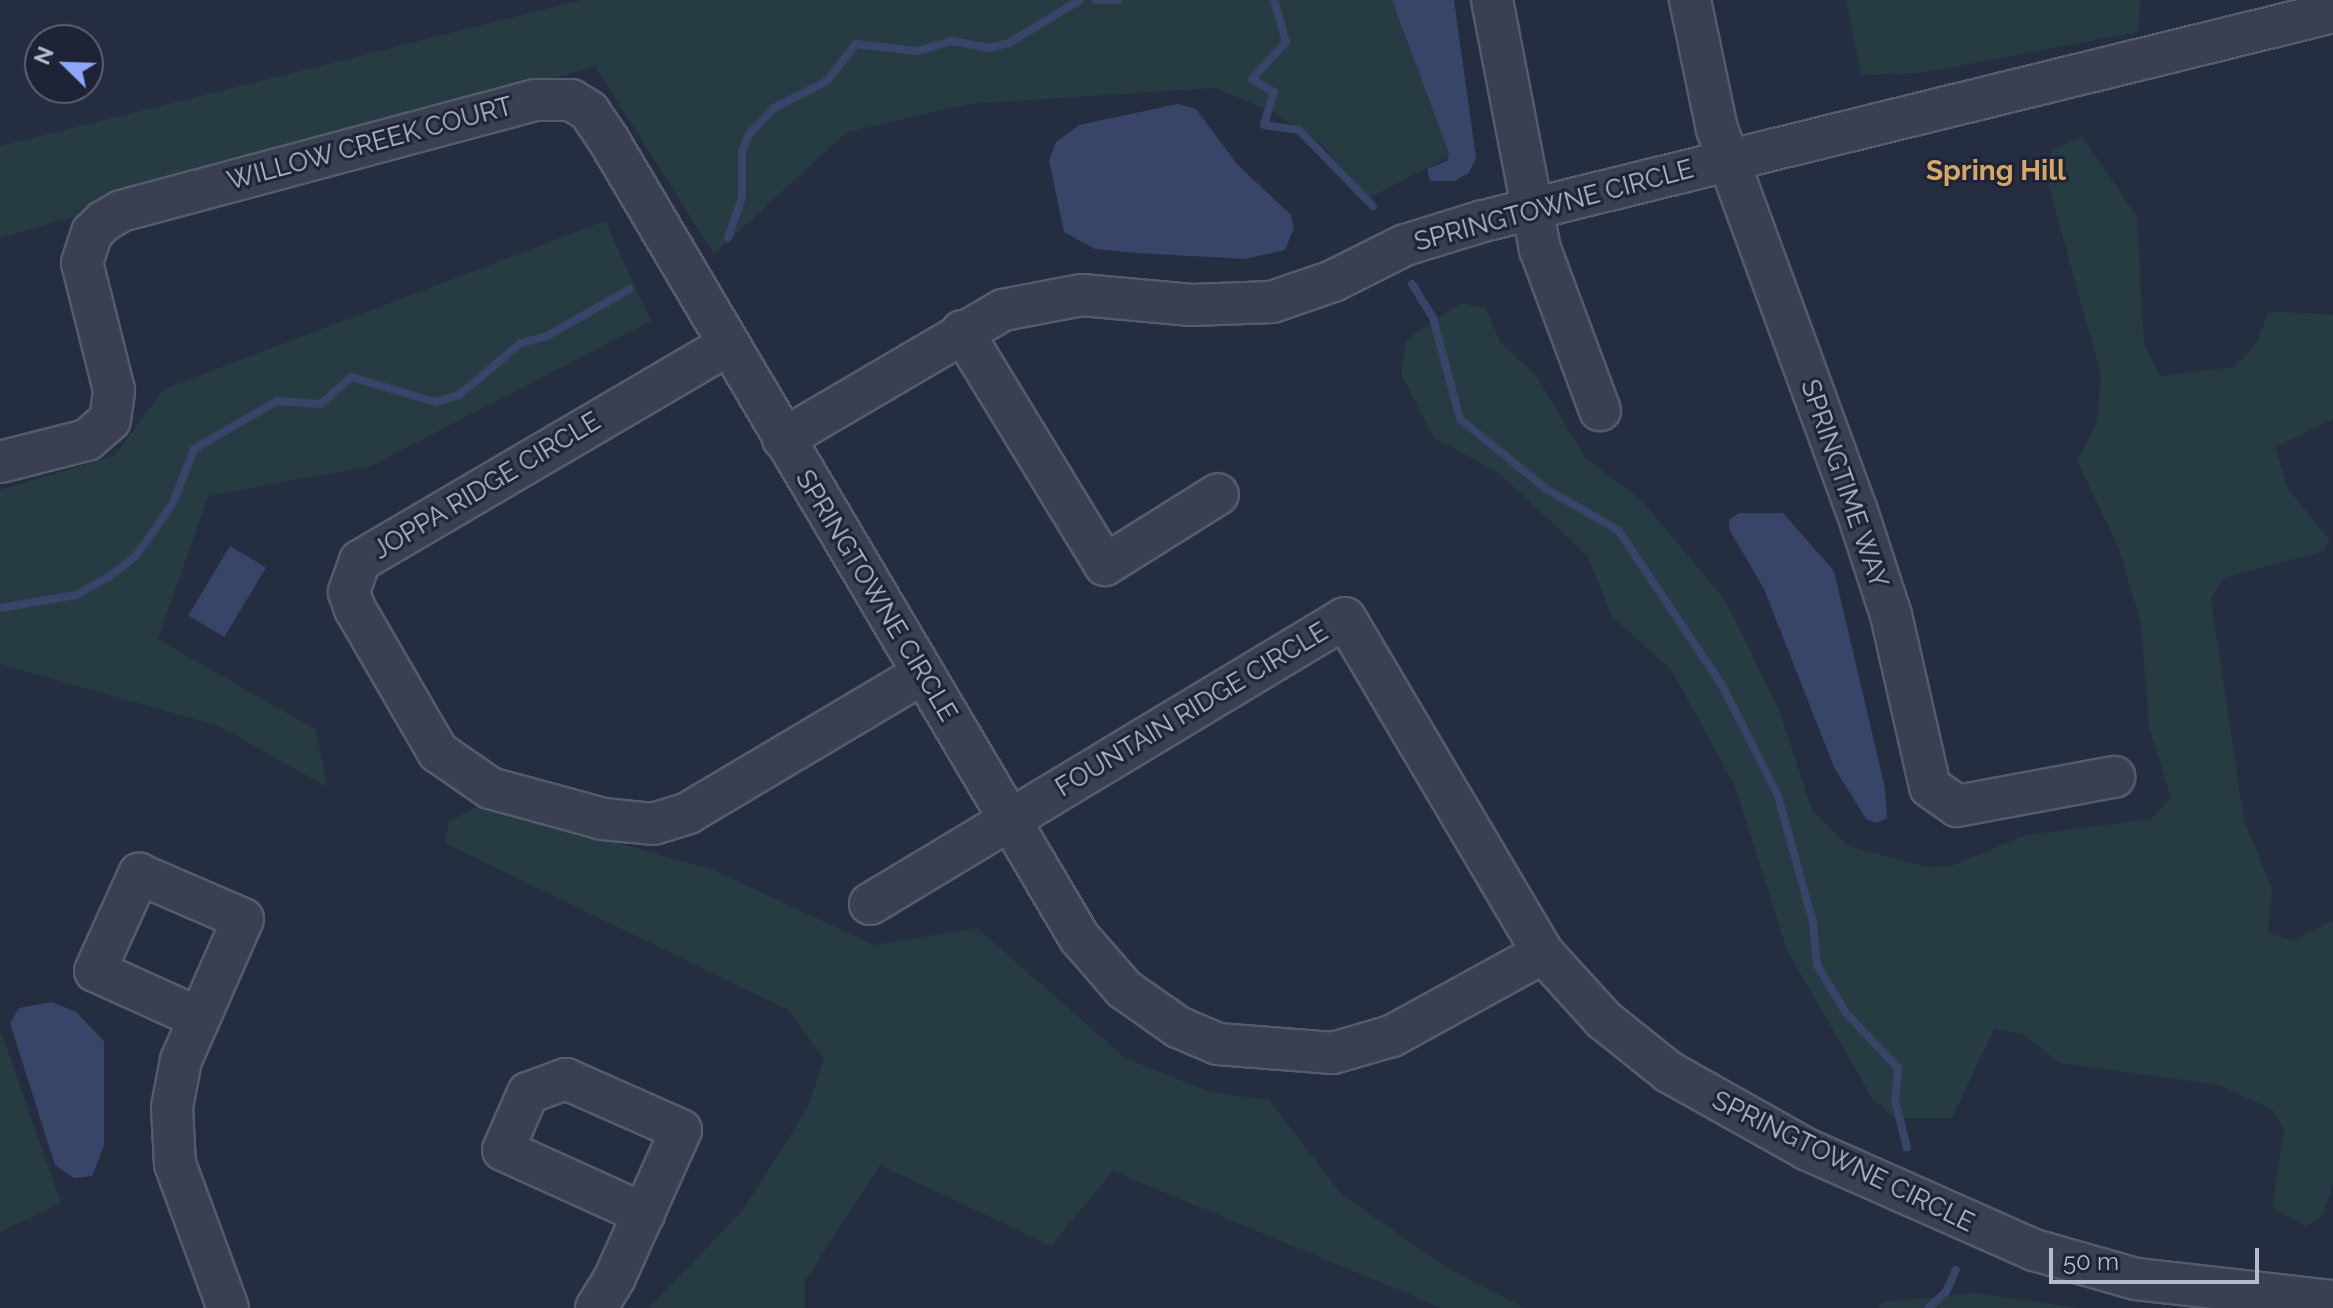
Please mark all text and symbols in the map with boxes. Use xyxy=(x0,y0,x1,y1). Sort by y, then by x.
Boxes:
north arrow xyxy=(24,24,104,104)
text: N xyxy=(28,43,59,68)
street label: WILLOW CREEK COURT xyxy=(223,91,517,197)
street label: SPRINGTOWNE CIRCLE xyxy=(1411,154,1697,258)
district label: Spring Hill xyxy=(1926,154,2066,188)
street label: SPRINGTIME WAY xyxy=(1794,375,1894,593)
street label: JOPPA RIDGE CIRCLE xyxy=(367,406,607,566)
street label: SPRINGTOWNE CIRCLE xyxy=(789,465,963,727)
street label: FOUNTAIN RIDGE CIRCLE xyxy=(1050,616,1334,804)
street label: SPRINGTOWNE CIRCLE xyxy=(1707,1085,1979,1239)
scale bar xyxy=(2053,1232,2263,1282)
text: 50 m xyxy=(2063,1247,2119,1276)

